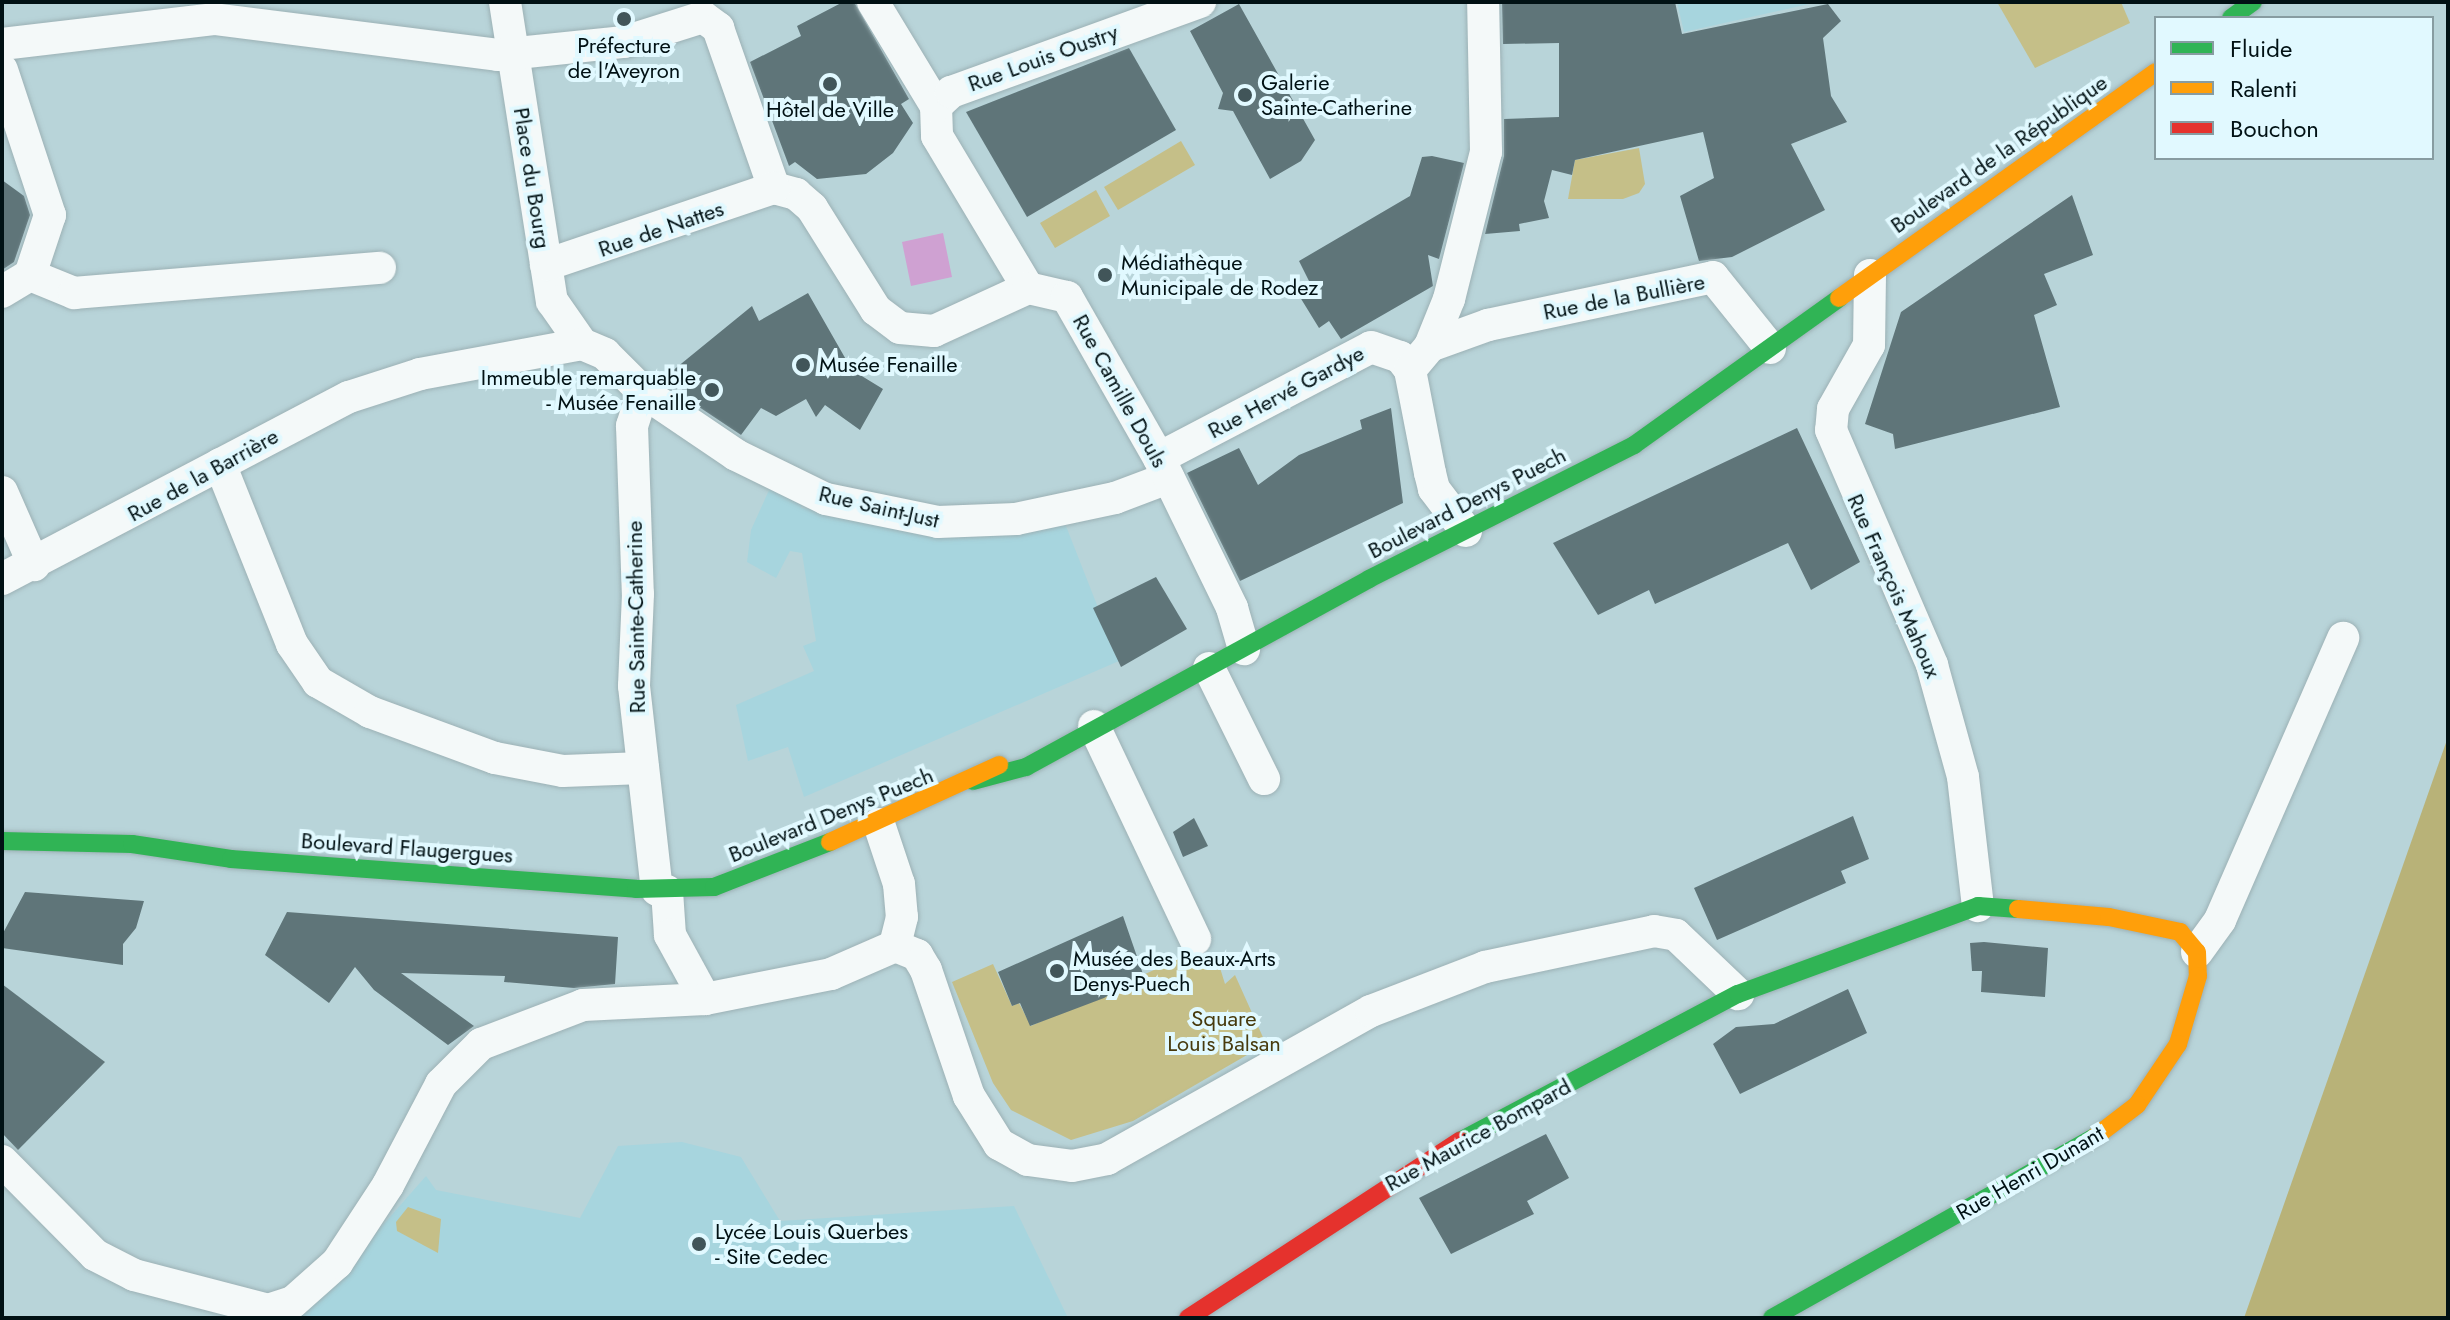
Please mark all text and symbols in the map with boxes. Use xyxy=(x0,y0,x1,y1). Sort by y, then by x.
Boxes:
marker: Préfecture de l'Aveyron xyxy=(615,10,633,28)
legend xyxy=(2154,16,2434,160)
street label: Rue Louis Oustry xyxy=(965,19,1121,97)
text: Fluide xyxy=(2230,31,2292,66)
place label: Préfecture de l'Aveyron xyxy=(568,32,680,84)
place label: Galerie Sainte-Catherine xyxy=(1261,69,1412,120)
street label: Boulevard de la République xyxy=(1886,69,2112,239)
text: Ralenti xyxy=(2230,71,2297,106)
marker: Hôtel de Ville xyxy=(821,75,839,93)
marker: Galerie Sainte-Catherine xyxy=(1236,86,1254,104)
place label: Hôtel de Ville xyxy=(766,97,894,123)
street label: Place du Bourg xyxy=(508,106,556,250)
text: Bouchon xyxy=(2230,111,2319,146)
street label: Rue de Nattes xyxy=(595,195,727,263)
place label: Médiathèque Municipale de Rodez xyxy=(1121,249,1318,300)
marker: Médiathèque Municipale de Rodez xyxy=(1096,266,1114,284)
street label: Rue de la Bullière xyxy=(1541,268,1707,326)
street label: Rue Camille Douls xyxy=(1067,310,1173,472)
street label: Rue Hervé Gardye xyxy=(1204,340,1368,444)
place label: Musée Fenaille xyxy=(819,352,957,378)
marker: Musée Fenaille xyxy=(794,356,812,374)
place label: Immeuble remarquable - Musée Fenaille xyxy=(481,364,696,416)
marker: Immeuble remarquable - Musée Fenaille xyxy=(703,381,721,399)
street label: Rue de la Barrière xyxy=(123,423,283,527)
street label: Boulevard Denys Puech xyxy=(1364,442,1570,564)
street label: Rue Saint-Just xyxy=(816,480,942,534)
street label: Rue François Mahoux xyxy=(1842,490,1946,682)
street label: Rue Sainte-Catherine xyxy=(621,520,651,714)
street label: Boulevard Denys Puech xyxy=(725,762,937,868)
street label: Boulevard Flaugergues xyxy=(300,827,514,869)
place label: Musée des Beaux-Arts Denys-Puech xyxy=(1073,945,1276,996)
marker: Musée des Beaux-Arts Denys-Puech xyxy=(1048,962,1066,980)
park label: Square Louis Balsan xyxy=(1167,1005,1281,1056)
street label: Rue Maurice Bompard xyxy=(1381,1073,1575,1197)
street label: Rue Henri Dunant xyxy=(1952,1120,2108,1226)
place label: Lycée Louis Querbes - Site Cedec xyxy=(715,1218,908,1270)
marker: Lycée Louis Querbes - Site Cedec xyxy=(690,1235,708,1253)

